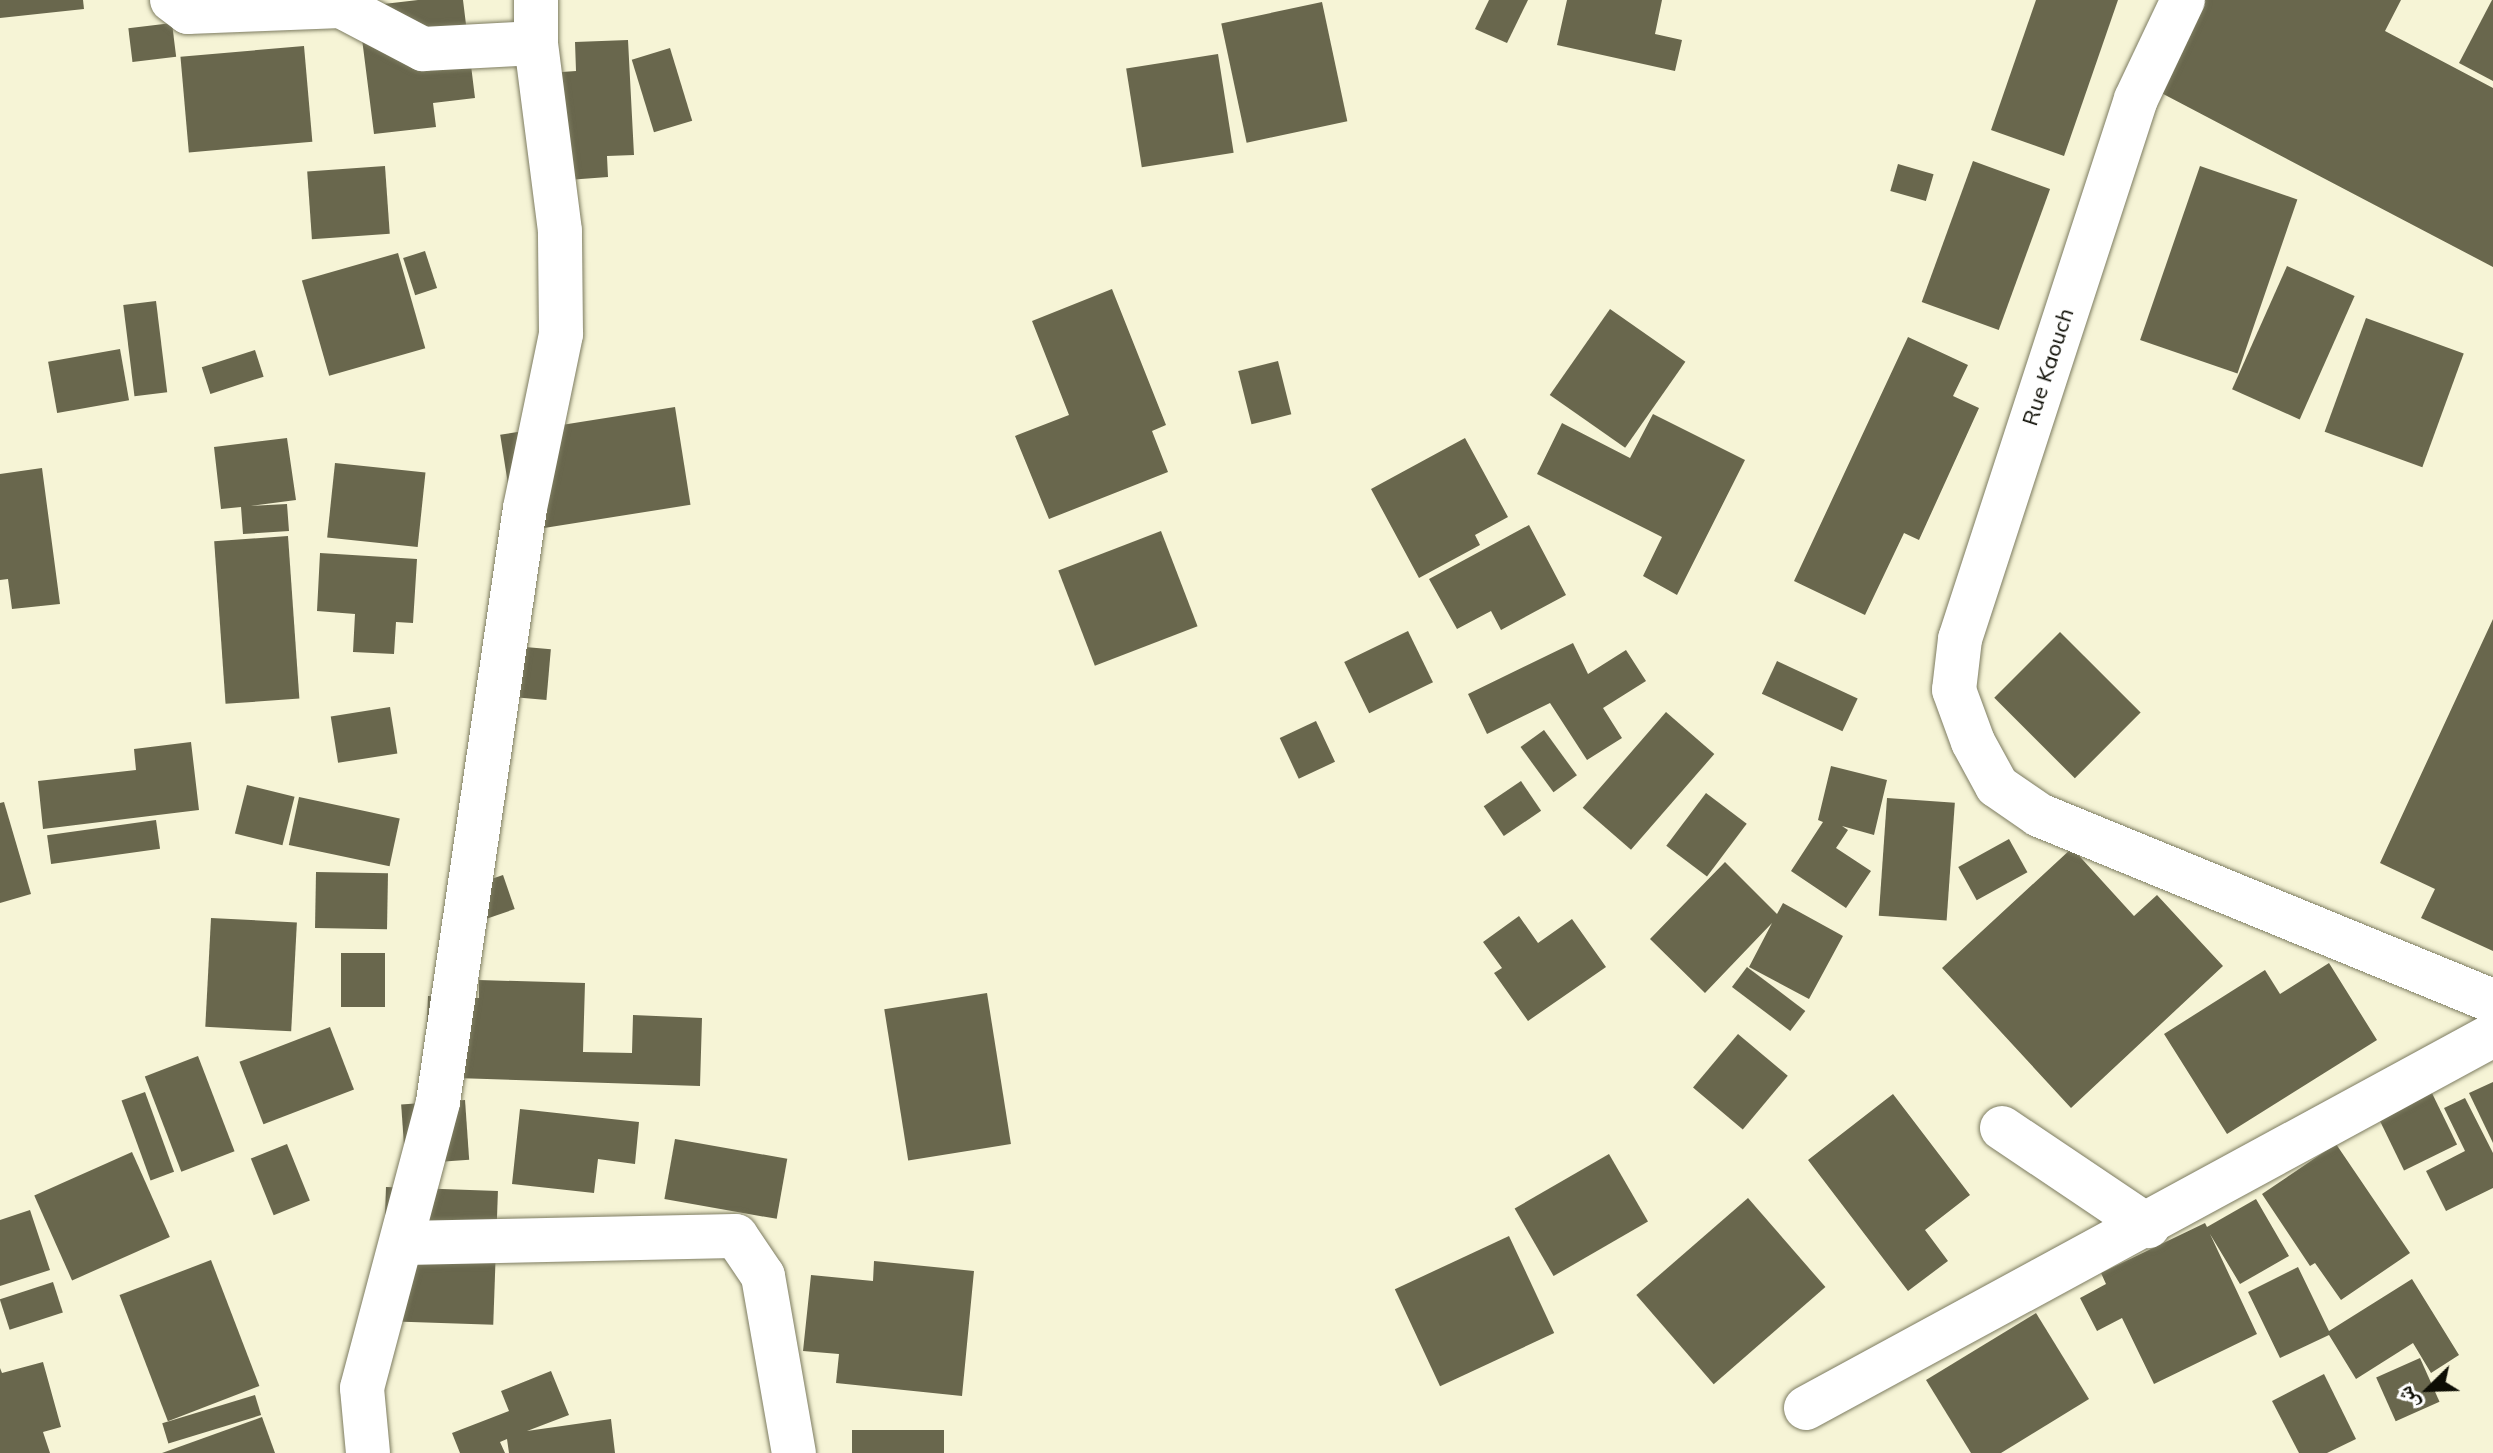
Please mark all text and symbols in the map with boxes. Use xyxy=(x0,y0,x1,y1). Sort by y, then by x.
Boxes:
street label: Rue Kaouch xyxy=(2017,305,2079,429)
north arrow xyxy=(2389,1349,2469,1429)
text: ش xyxy=(2389,1382,2424,1415)

